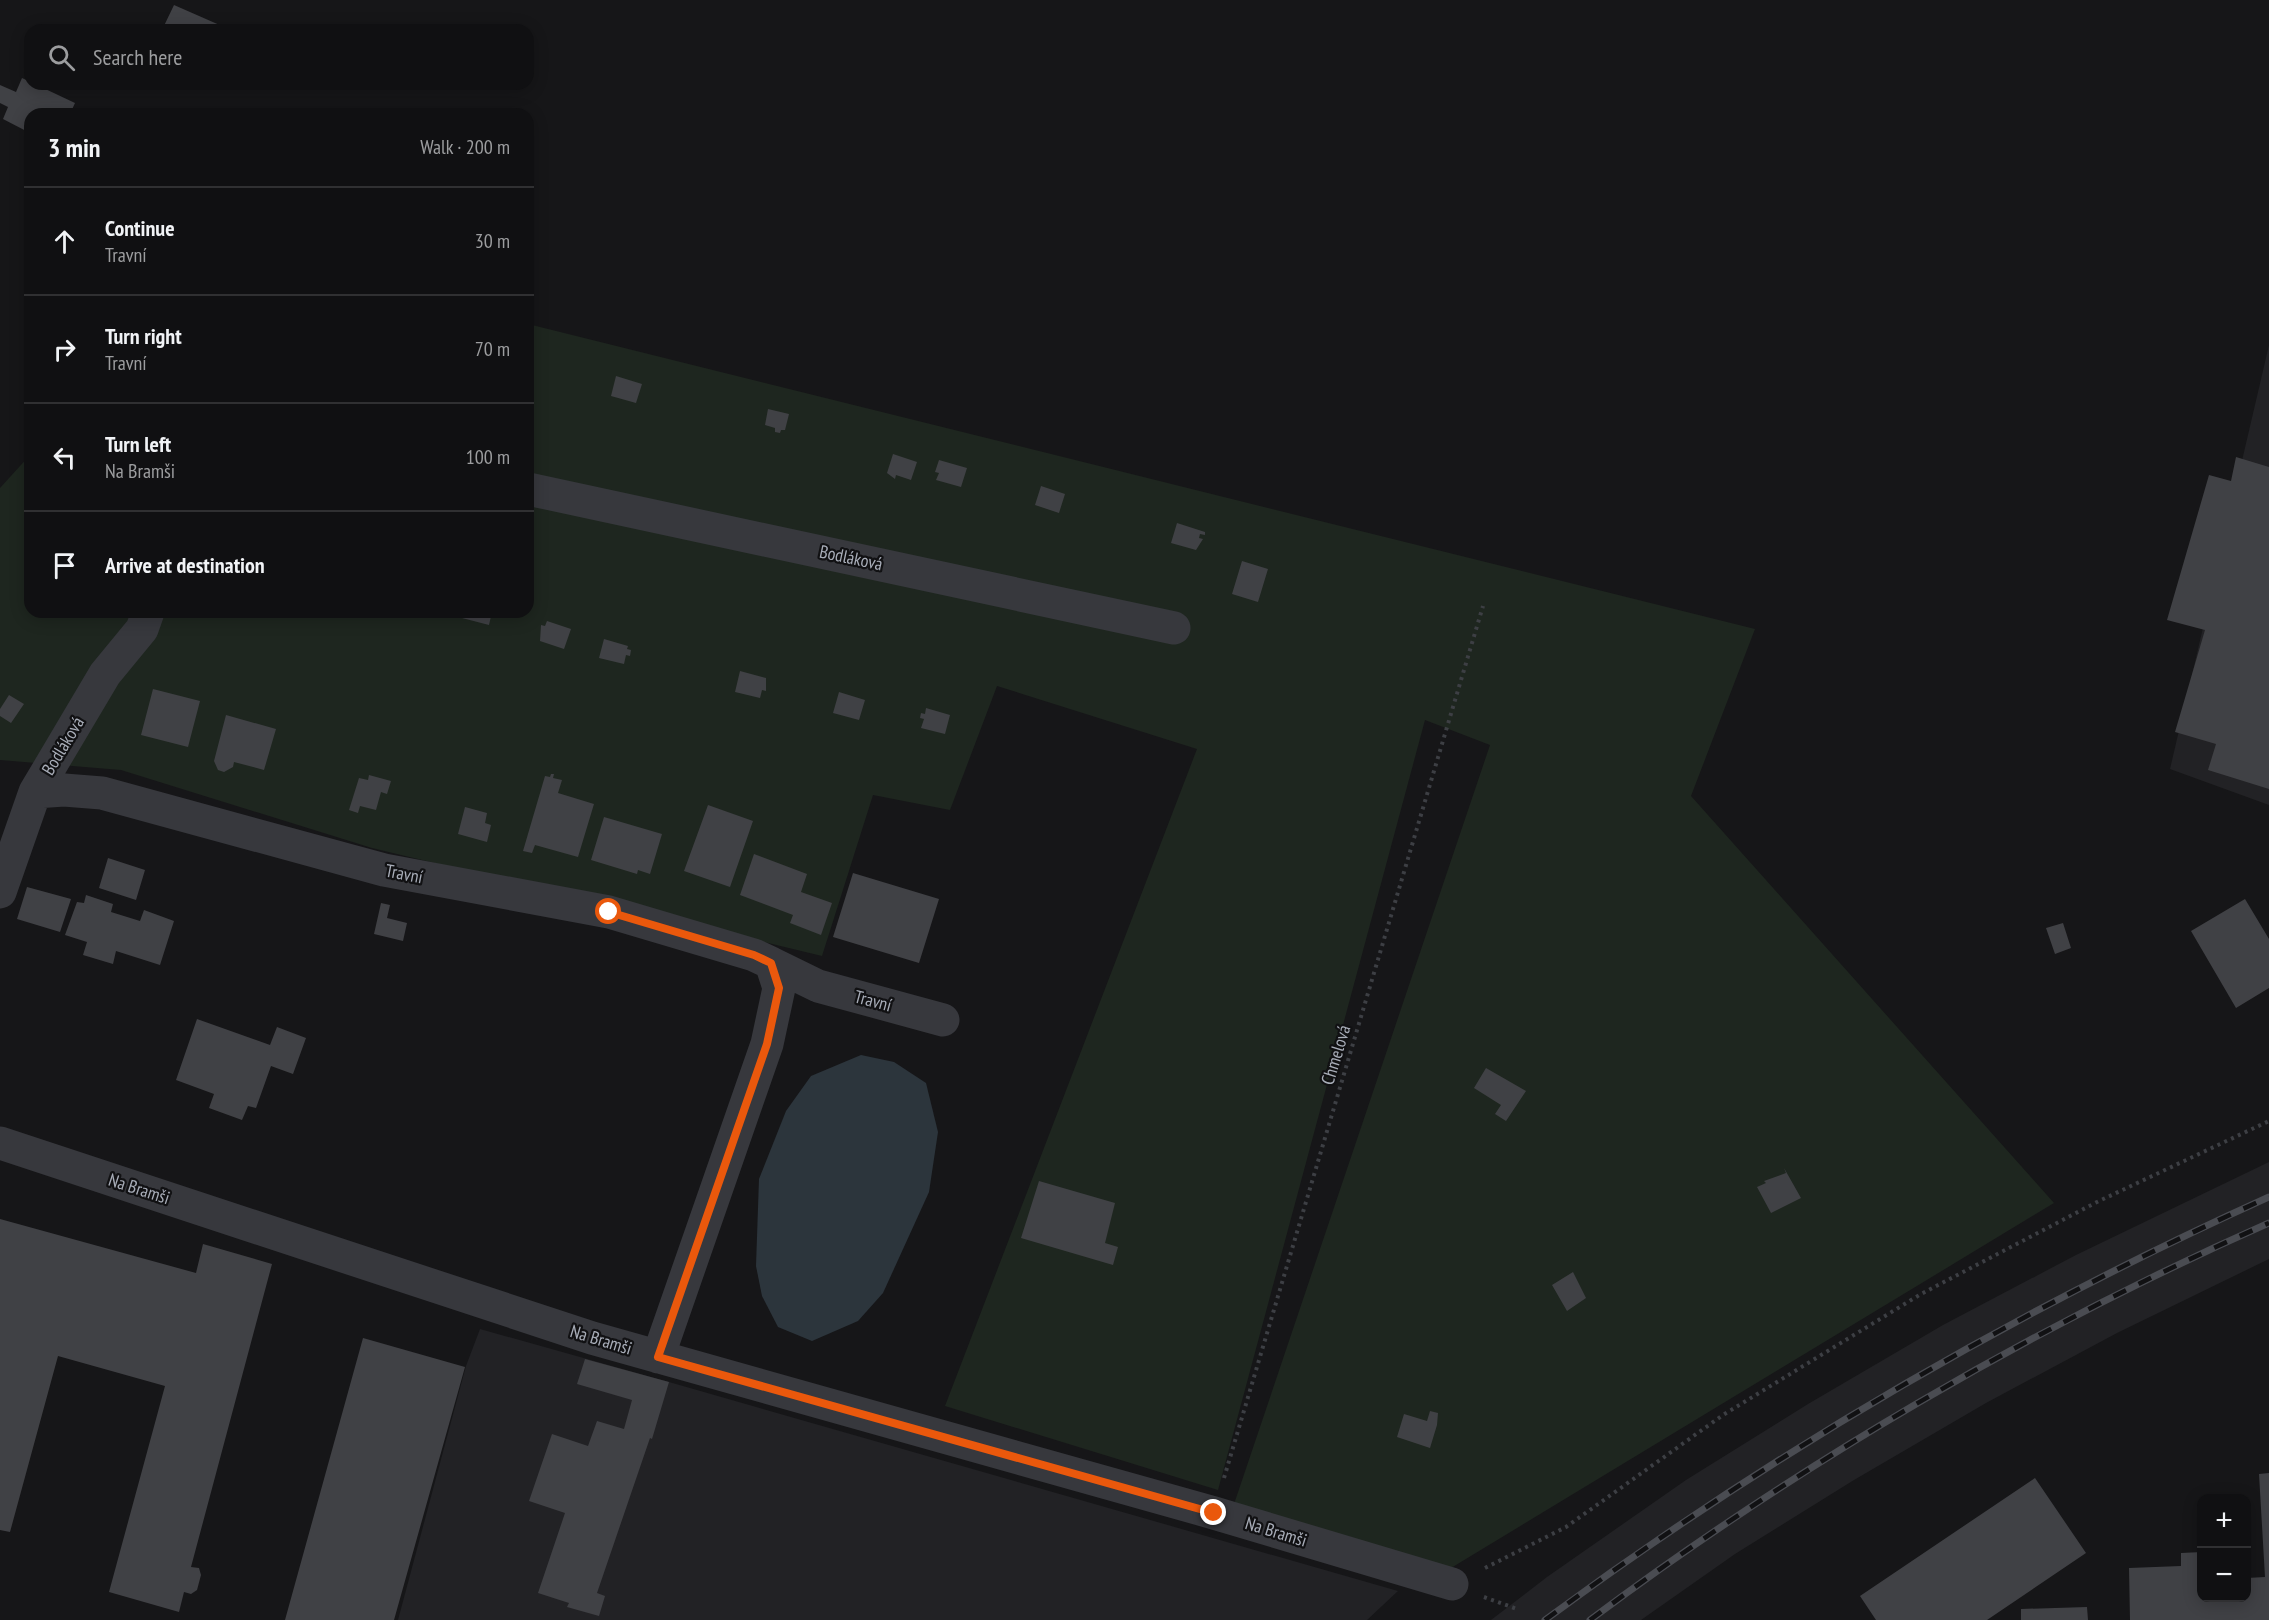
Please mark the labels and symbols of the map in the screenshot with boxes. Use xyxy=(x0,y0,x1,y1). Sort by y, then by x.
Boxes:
street label: Bodláková xyxy=(817,540,885,575)
street label: Bodláková xyxy=(36,712,89,779)
street label: Travní xyxy=(384,859,425,888)
route start xyxy=(595,898,621,924)
street label: Travní xyxy=(852,985,894,1016)
street label: Chmelová xyxy=(1316,1022,1355,1088)
street label: Na Bramši xyxy=(106,1168,173,1209)
street label: Na Bramši xyxy=(568,1319,635,1360)
route end xyxy=(1200,1499,1226,1525)
street label: Na Bramši xyxy=(1243,1511,1310,1552)

